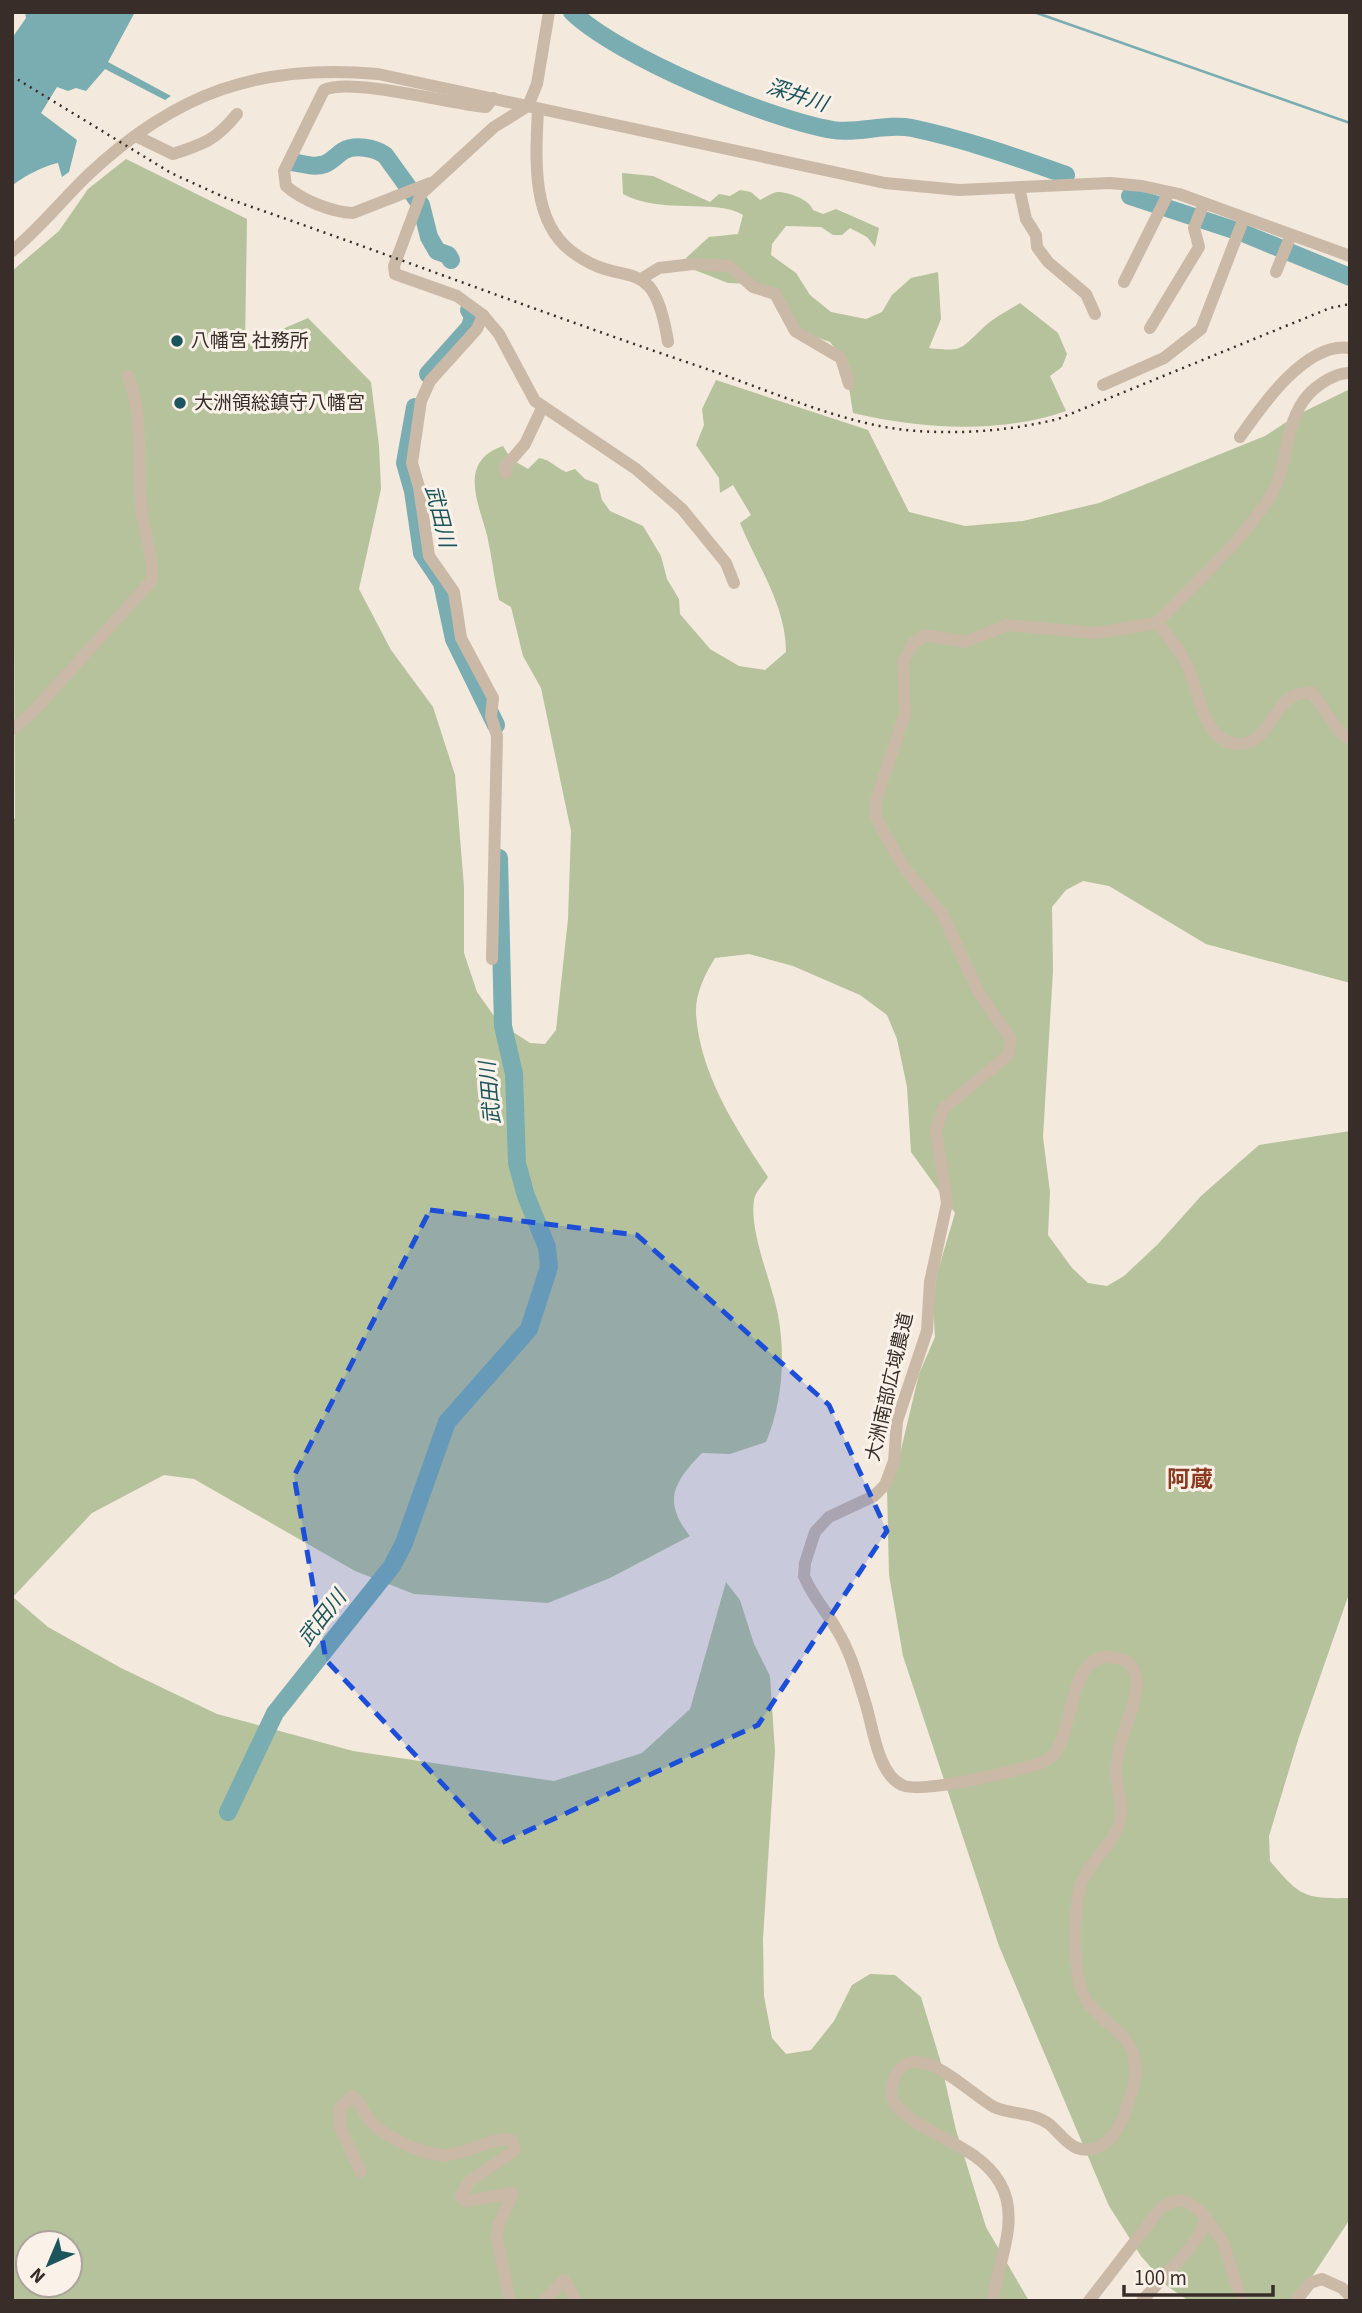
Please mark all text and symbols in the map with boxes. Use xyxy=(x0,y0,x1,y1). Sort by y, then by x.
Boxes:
water label: 深井川 xyxy=(762,71,833,120)
place label: 八幡宮 社務所 xyxy=(191,328,309,355)
marker: 八幡宮 社務所 xyxy=(169,333,185,349)
place label: 大洲領総鎮守八幡宮 xyxy=(194,390,365,417)
marker: 大洲領総鎮守八幡宮 xyxy=(172,395,188,411)
water label: 武田川 xyxy=(418,482,463,552)
water label: 武田川 xyxy=(472,1058,508,1126)
street label: 大洲南部広域農道 xyxy=(860,1310,920,1464)
district label: 阿蔵 xyxy=(1167,1463,1213,1496)
water label: 武田川 xyxy=(291,1582,354,1652)
north arrow xyxy=(14,2229,84,2299)
scale bar xyxy=(1124,2254,1273,2298)
text: N xyxy=(24,2261,52,2289)
text: 100 m xyxy=(1134,2263,1187,2293)

